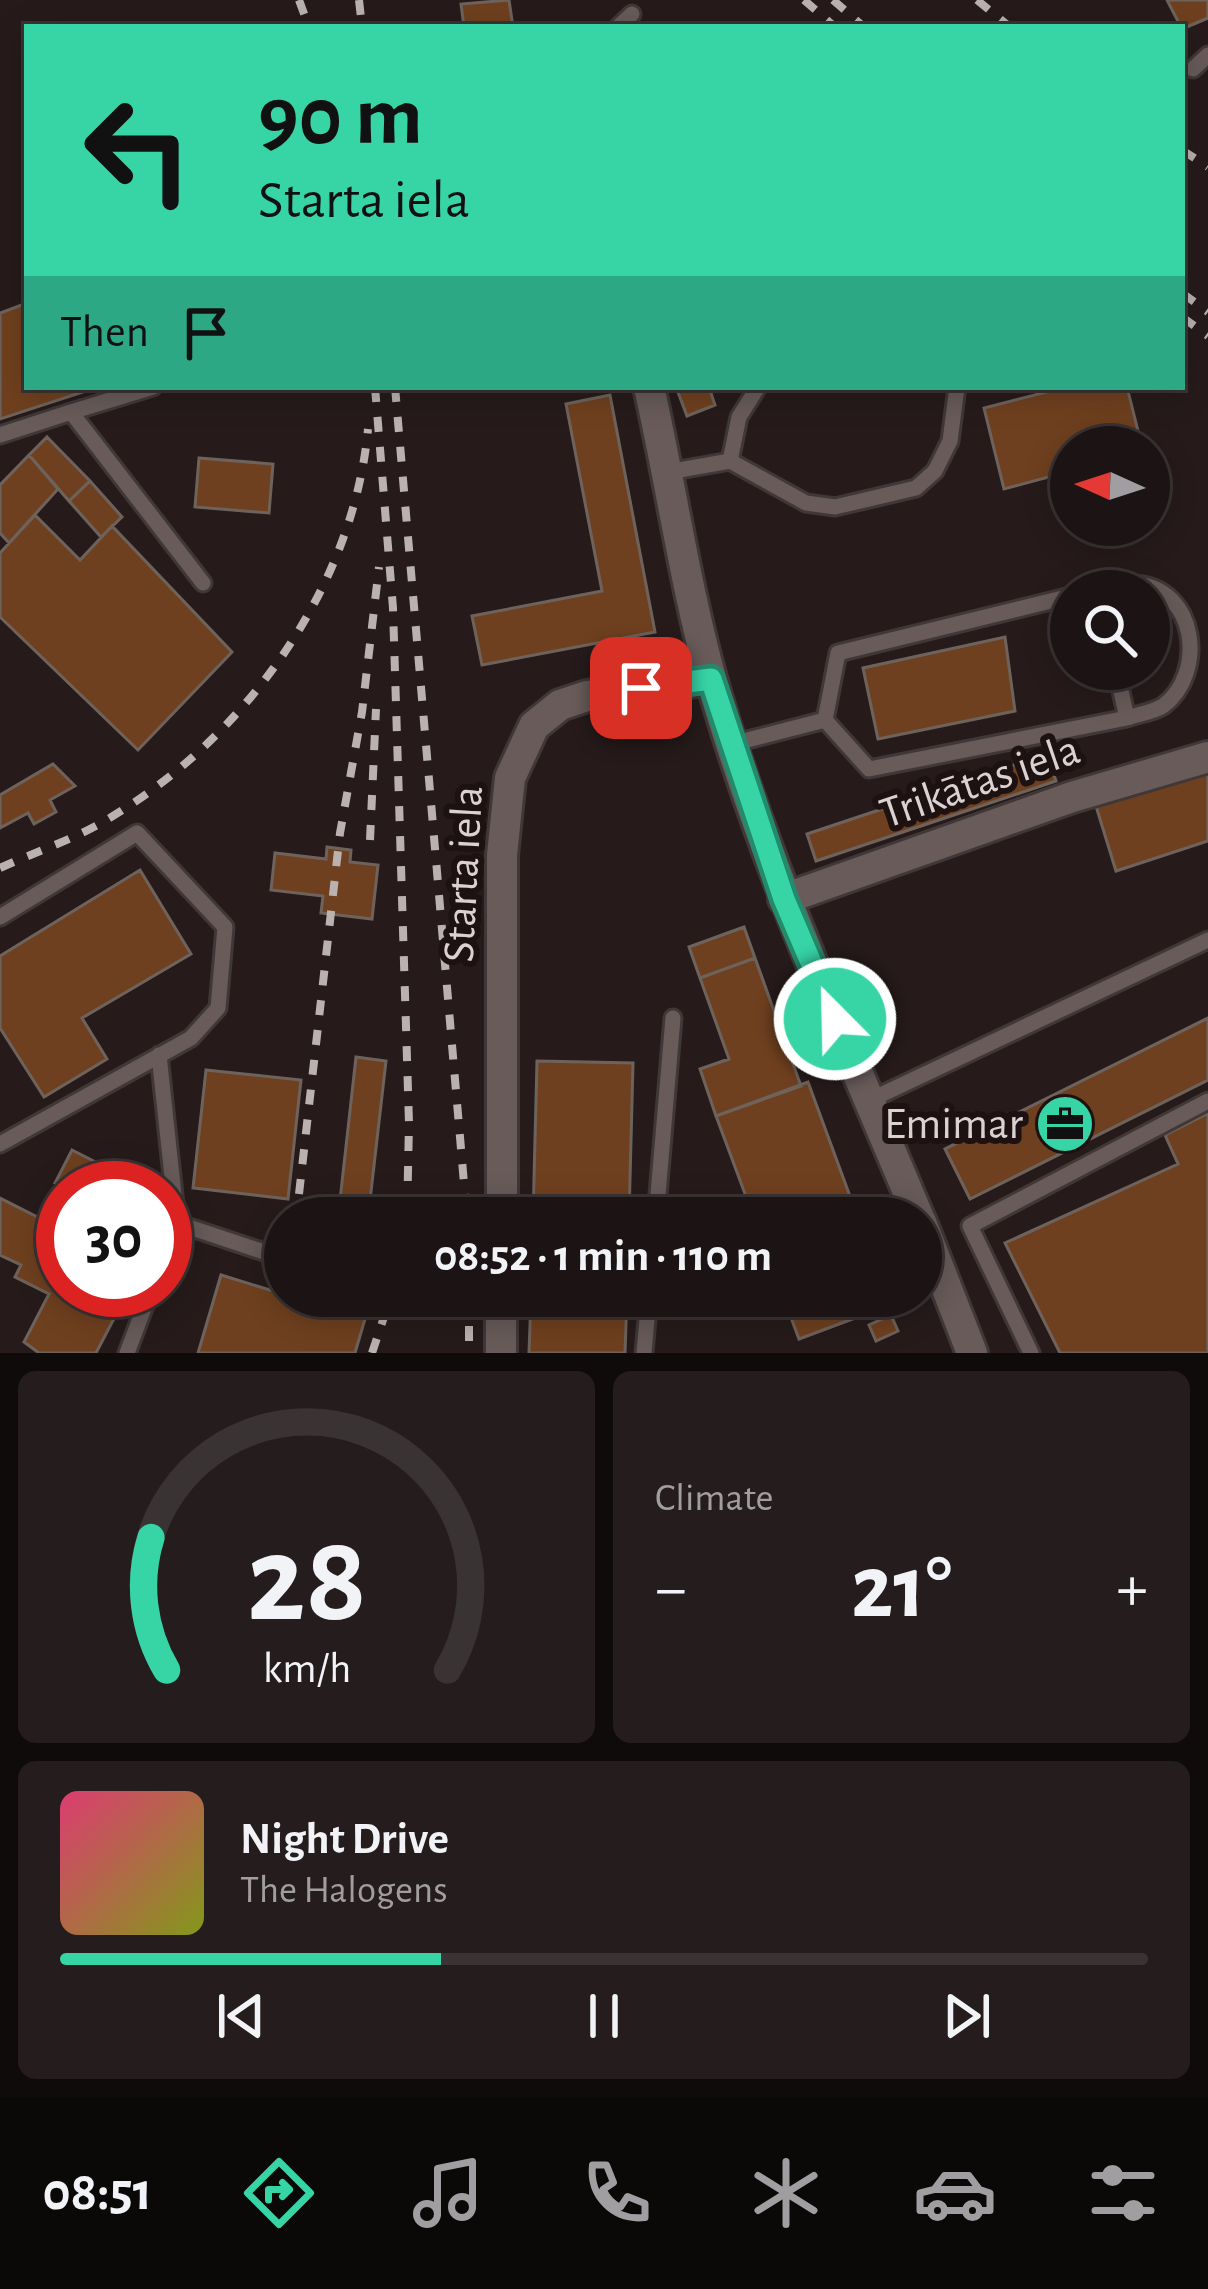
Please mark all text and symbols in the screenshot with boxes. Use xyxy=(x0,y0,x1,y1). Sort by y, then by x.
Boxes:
icon: left xyxy=(60,72,216,228)
text: 90 m xyxy=(258,76,423,160)
text: Starta iela xyxy=(258,174,470,228)
icon: arrive xyxy=(173,300,239,366)
text: Then xyxy=(60,310,149,355)
north arrow xyxy=(1050,426,1170,546)
map controls xyxy=(1050,426,1170,690)
button: search xyxy=(1050,570,1170,690)
pin xyxy=(590,637,692,739)
icon: arrive xyxy=(608,655,674,721)
street label: Trikātas iela xyxy=(874,727,1086,837)
street label: Starta iela xyxy=(437,785,491,963)
position arrow xyxy=(772,956,898,1082)
office icon: Emimar xyxy=(1034,1093,1096,1155)
place label: Emimar xyxy=(884,1102,1023,1147)
speed limit sign: 30 xyxy=(36,1161,192,1317)
text: 08:52 · 1 min · 110 m xyxy=(434,1234,772,1279)
text: Climate xyxy=(655,1479,773,1518)
text: 28 xyxy=(246,1519,367,1644)
text: 21° xyxy=(851,1544,952,1634)
text: − xyxy=(655,1556,687,1622)
text: + xyxy=(1116,1556,1148,1622)
text: km/h xyxy=(262,1648,351,1691)
text: Night Drive xyxy=(240,1817,449,1862)
text: The Halogens xyxy=(240,1871,448,1910)
icon: previous xyxy=(208,1983,274,2049)
icon: pause xyxy=(571,1983,637,2049)
icon: next xyxy=(934,1983,1000,2049)
icon: directions xyxy=(237,2151,321,2235)
icon: music xyxy=(406,2151,490,2235)
icon: phone xyxy=(575,2151,659,2235)
icon: climate xyxy=(744,2151,828,2235)
icon: car xyxy=(913,2151,997,2235)
icon: filters xyxy=(1081,2151,1165,2235)
text: 08:51 xyxy=(42,2166,152,2220)

